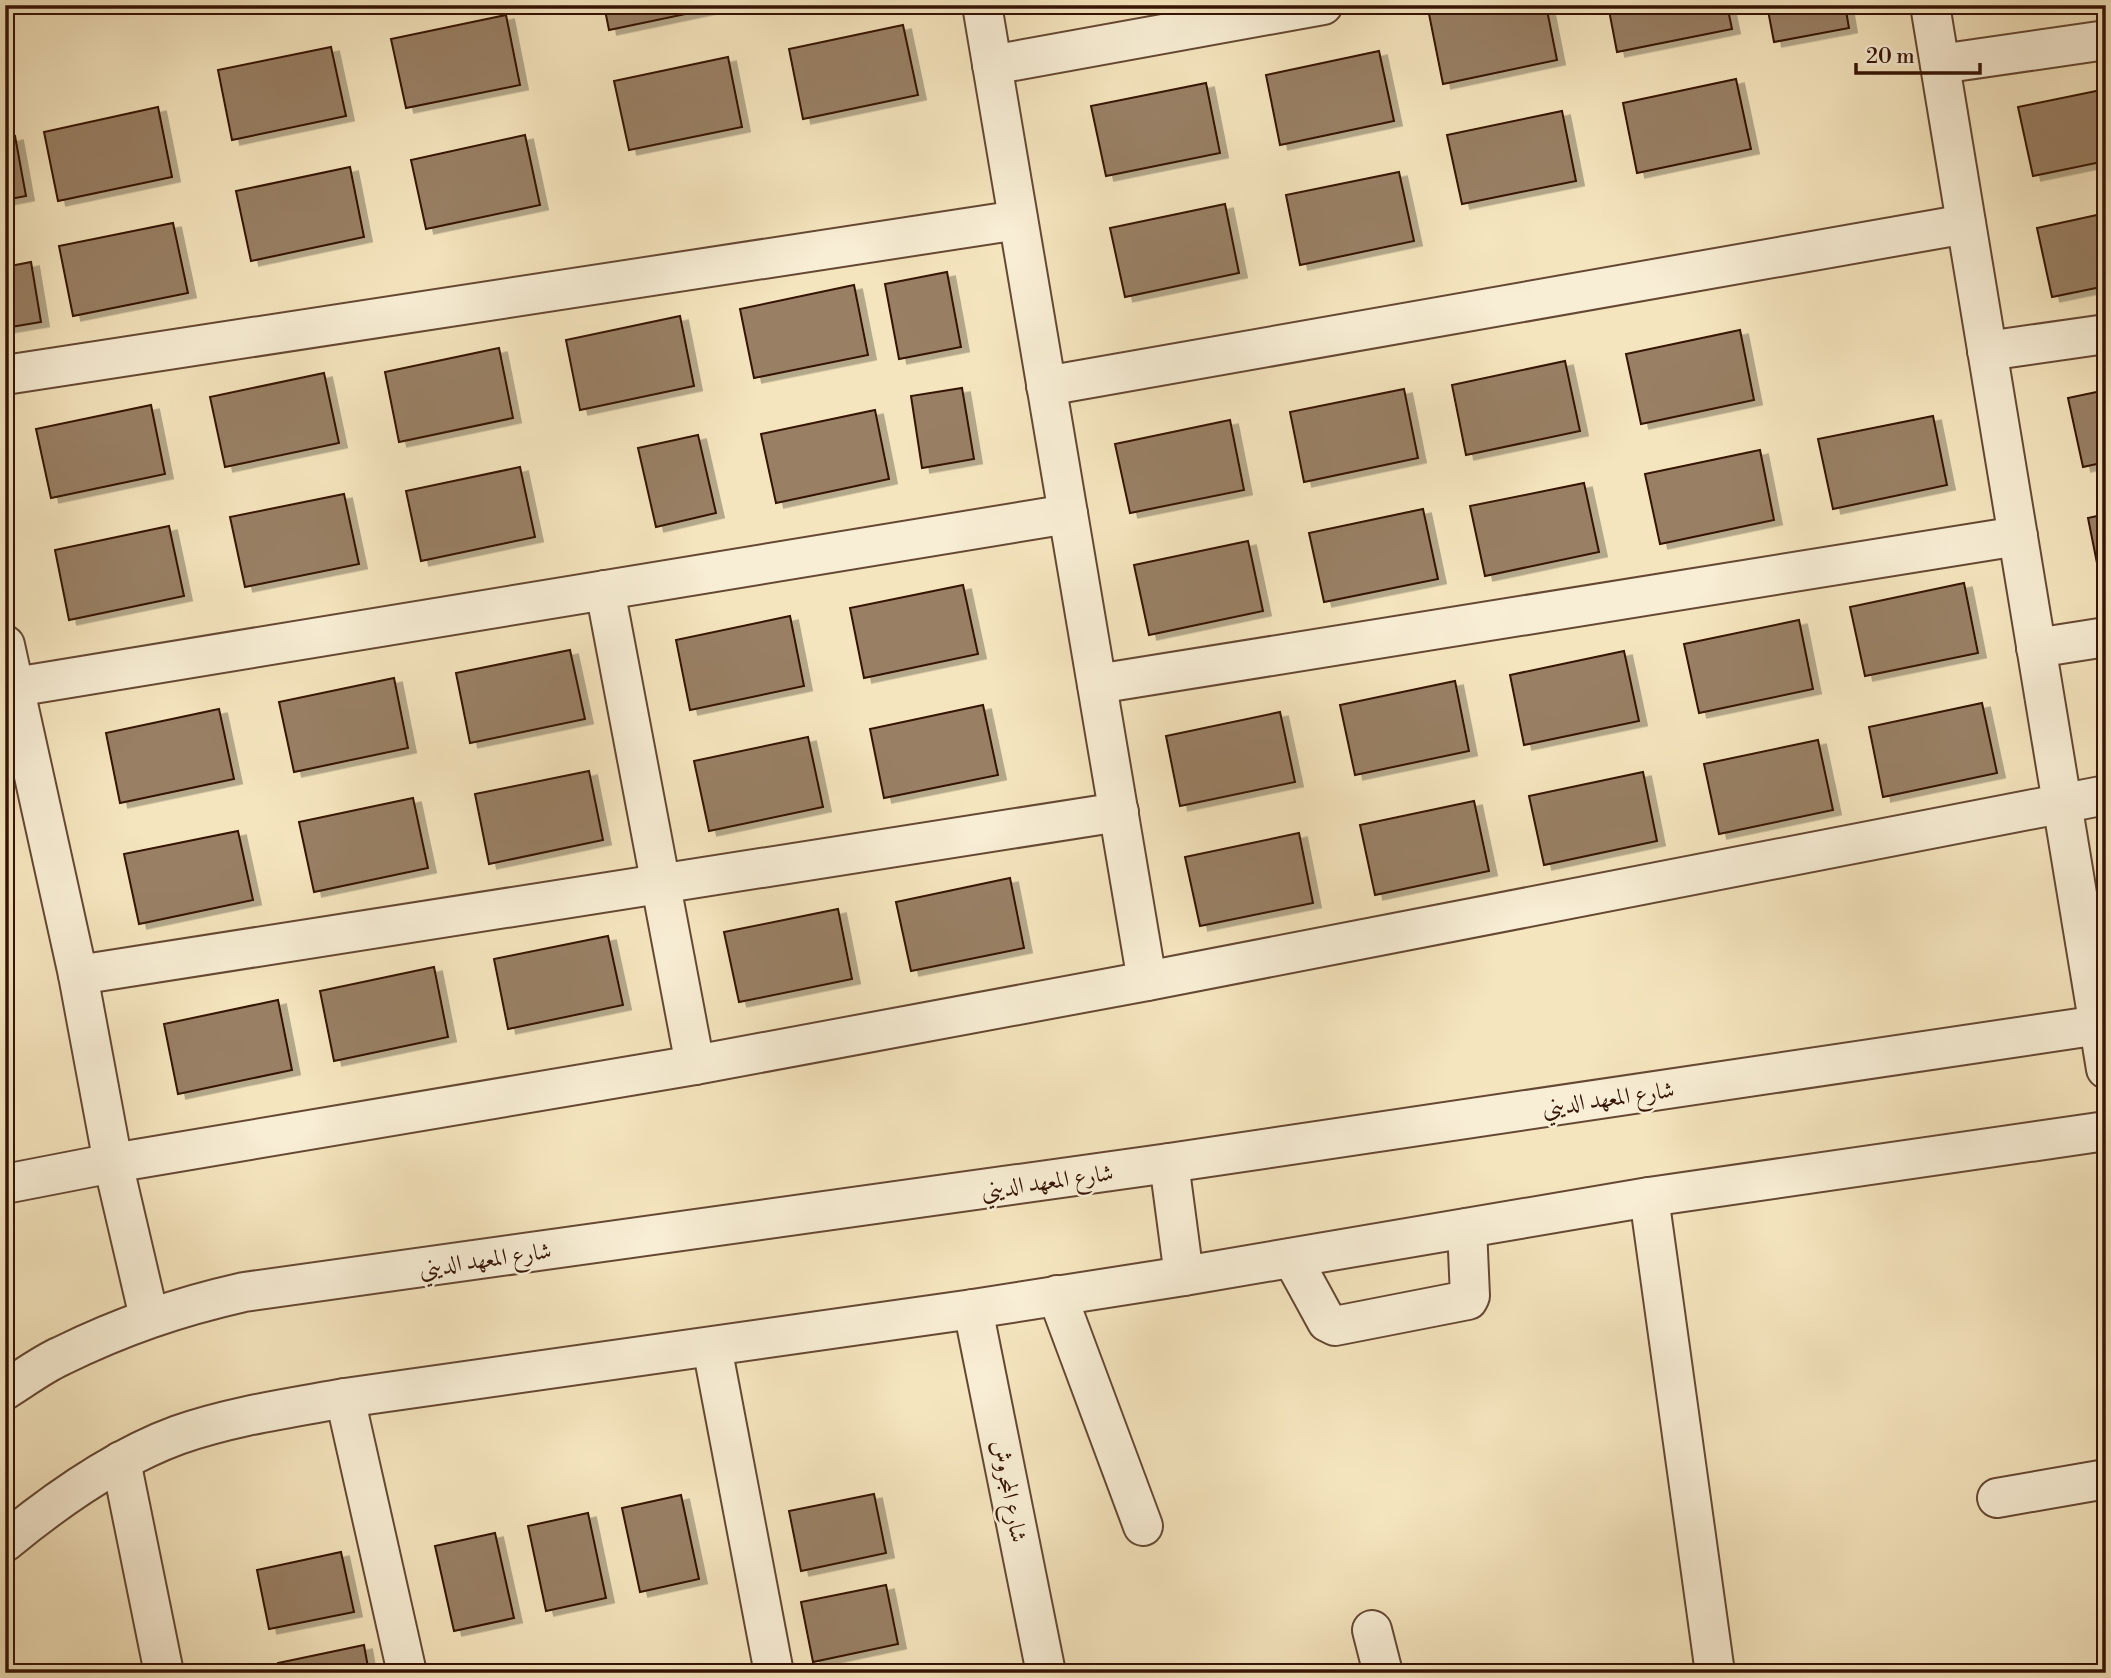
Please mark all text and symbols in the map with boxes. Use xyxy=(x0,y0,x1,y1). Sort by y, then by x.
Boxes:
scale bar xyxy=(1856,32,1980,76)
text: 20 m xyxy=(1866,44,1915,70)
street label: شارع المعهد الديني xyxy=(1540,1076,1677,1127)
street label: شارع المعهد الديني xyxy=(979,1159,1116,1210)
street label: شارع المعهد الديني xyxy=(417,1237,554,1288)
street label: شارع المجروش xyxy=(980,1437,1033,1546)

